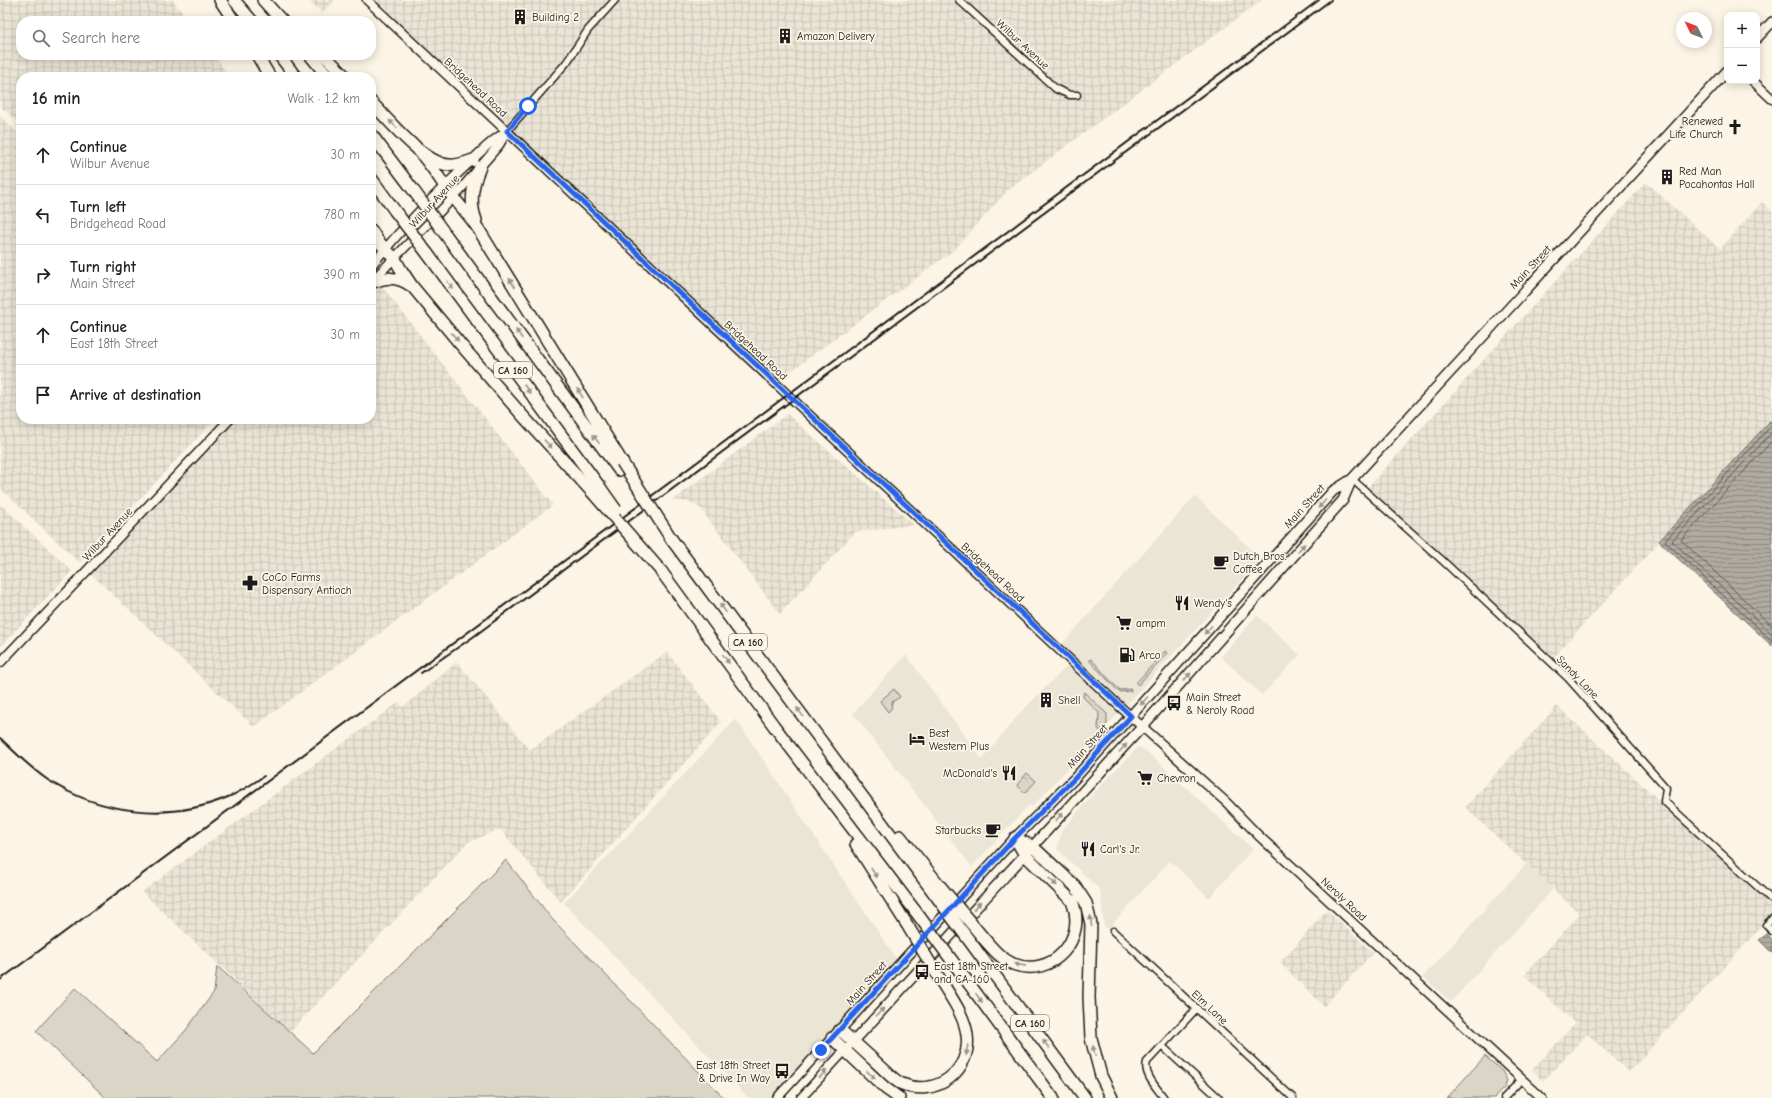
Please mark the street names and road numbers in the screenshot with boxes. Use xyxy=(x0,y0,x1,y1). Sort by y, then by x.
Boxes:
street label: Wilbur Avenue xyxy=(994,17,1052,72)
street label: Bridgehead Road xyxy=(442,55,510,120)
street label: Wilbur Avenue xyxy=(407,172,462,230)
street label: Main Street xyxy=(1507,242,1554,292)
street label: Bridgehead Road xyxy=(722,318,790,383)
road number: CA 160 xyxy=(494,362,532,378)
street label: Main Street xyxy=(1281,481,1328,531)
street label: Wilbur Avenue xyxy=(80,505,135,563)
street label: Bridgehead Road xyxy=(959,540,1027,605)
road number: CA 160 xyxy=(729,634,767,650)
street label: Sandy Lane xyxy=(1554,653,1602,702)
street label: Main Street xyxy=(1064,721,1111,771)
street label: Neroly Road xyxy=(1318,875,1369,924)
street label: Main Street xyxy=(843,958,890,1008)
street label: Elm Lane xyxy=(1189,987,1231,1028)
road number: CA 160 xyxy=(1011,1015,1049,1031)

